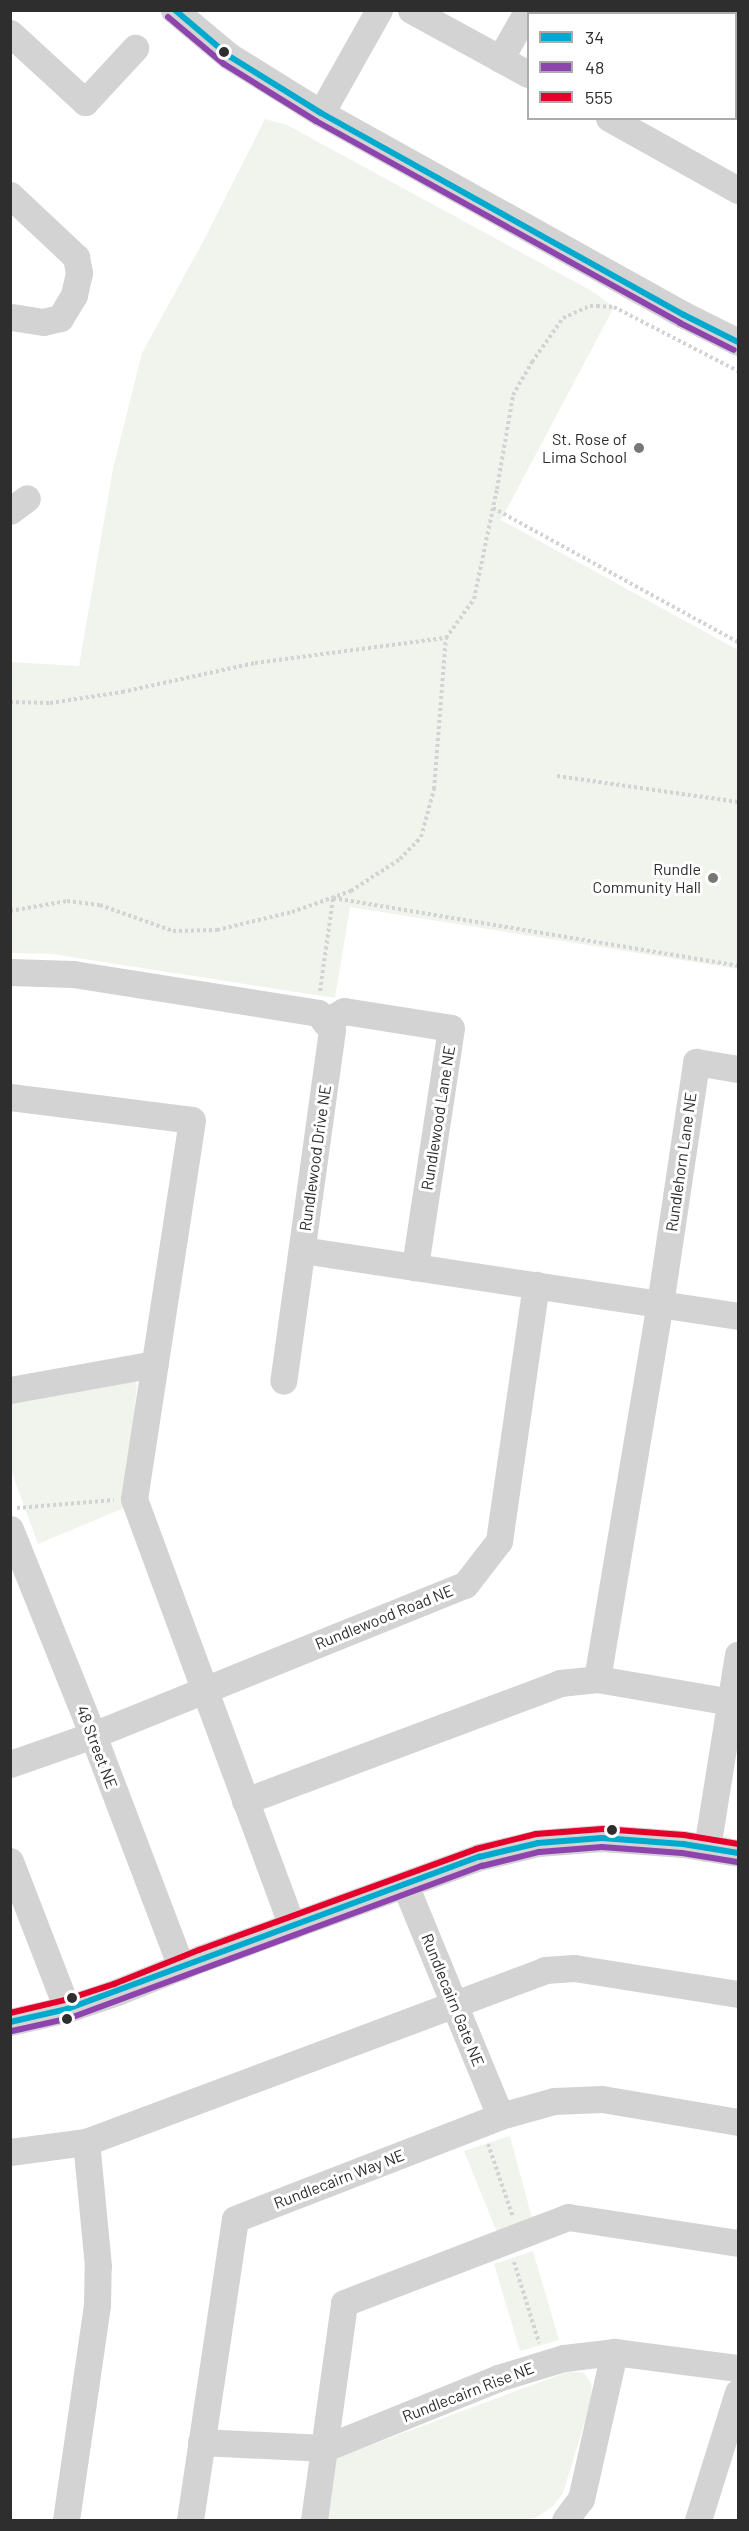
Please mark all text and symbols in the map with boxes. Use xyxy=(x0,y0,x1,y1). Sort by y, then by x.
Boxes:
legend xyxy=(527,12,737,120)
text: 34 xyxy=(585,26,604,48)
unlabelled marker xyxy=(218,46,230,58)
text: 48 xyxy=(585,56,604,78)
text: 555 xyxy=(585,86,613,108)
place label: St. Rose of Lima School xyxy=(542,429,627,467)
marker: St. Rose of Lima School xyxy=(632,441,646,455)
place label: Rundle Community Hall xyxy=(592,859,701,897)
marker: Rundle Community Hall xyxy=(706,871,720,885)
street label: Rundlewood Lane NE xyxy=(417,1044,459,1192)
street label: Rundlewood Drive NE xyxy=(295,1084,335,1232)
street label: Rundlehorn Lane NE xyxy=(662,1091,700,1233)
street label: Rundlewood Road NE xyxy=(312,1581,456,1653)
street label: 48 Street NE xyxy=(72,1703,122,1791)
unlabelled marker xyxy=(606,1824,618,1836)
street label: Rundlecairn Gate NE xyxy=(418,1931,488,2069)
unlabelled marker xyxy=(66,1992,78,2004)
unlabelled marker xyxy=(61,2013,73,2025)
street label: Rundlecairn Way NE xyxy=(271,2145,407,2213)
street label: Rundlecairn Rise NE xyxy=(399,2358,537,2426)

